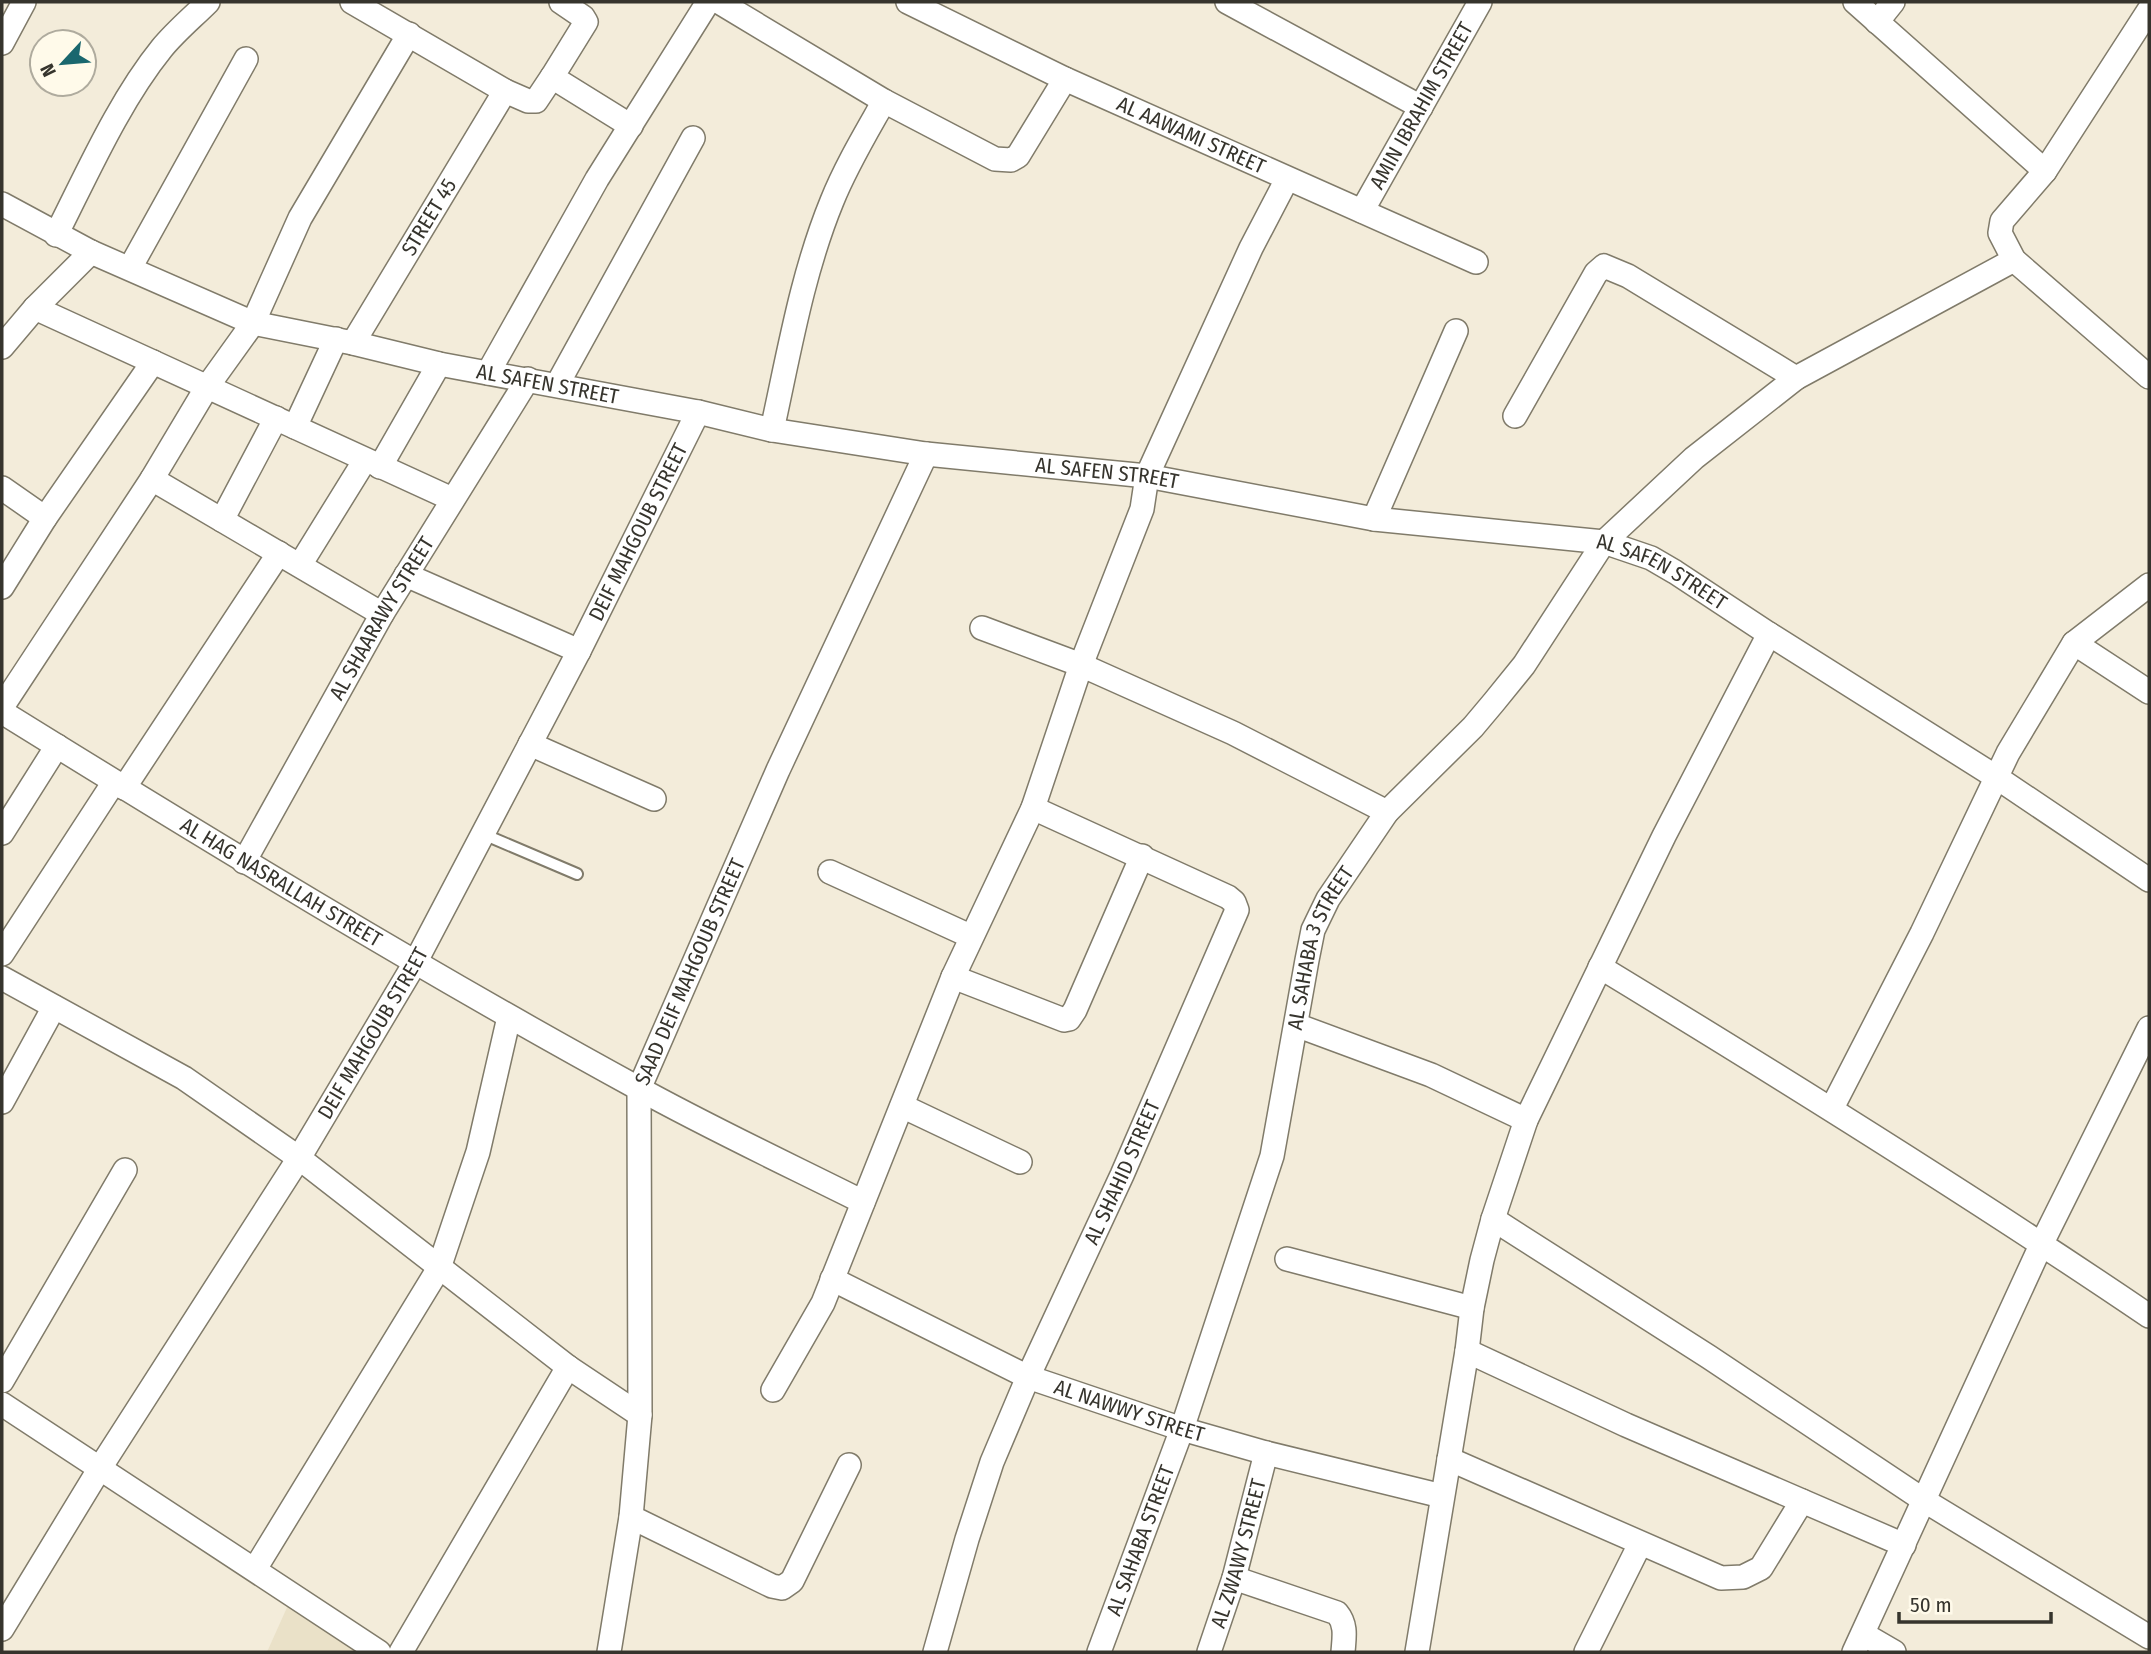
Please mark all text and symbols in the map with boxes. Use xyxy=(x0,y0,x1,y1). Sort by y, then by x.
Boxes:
street label: AMIN IBRAHIM STREET xyxy=(1364,17,1479,194)
north arrow xyxy=(28,28,98,98)
text: N xyxy=(35,60,61,80)
street label: AL AAWAMI STREET xyxy=(1113,91,1270,180)
street label: STREET 45 xyxy=(396,174,462,260)
street label: AL SAFEN STREET xyxy=(474,358,621,410)
street label: DEIF MAHGOUB STREET xyxy=(583,439,693,625)
street label: AL SAFEN STREET xyxy=(1034,452,1181,495)
street label: AL SAFEN STREET xyxy=(1596,528,1732,616)
street label: AL SHAARAWY STREET xyxy=(324,532,440,704)
street label: AL HAG NASRALLAH STREET xyxy=(176,812,387,953)
street label: SAAD DEIF MAHGOUB STREET xyxy=(629,854,751,1089)
street label: AL SAHABA 3 STREET xyxy=(1282,861,1360,1032)
street label: DEIF MAHGOUB STREET xyxy=(312,943,434,1124)
street label: AL SHAHID STREET xyxy=(1078,1096,1166,1249)
street label: AL NAWWY STREET xyxy=(1051,1374,1208,1448)
street label: AL SAHABA STREET xyxy=(1101,1461,1180,1619)
street label: AL ZWAWY STREET xyxy=(1205,1476,1272,1631)
scale bar xyxy=(1899,1580,2051,1624)
text: 50 m xyxy=(1910,1592,1952,1618)

